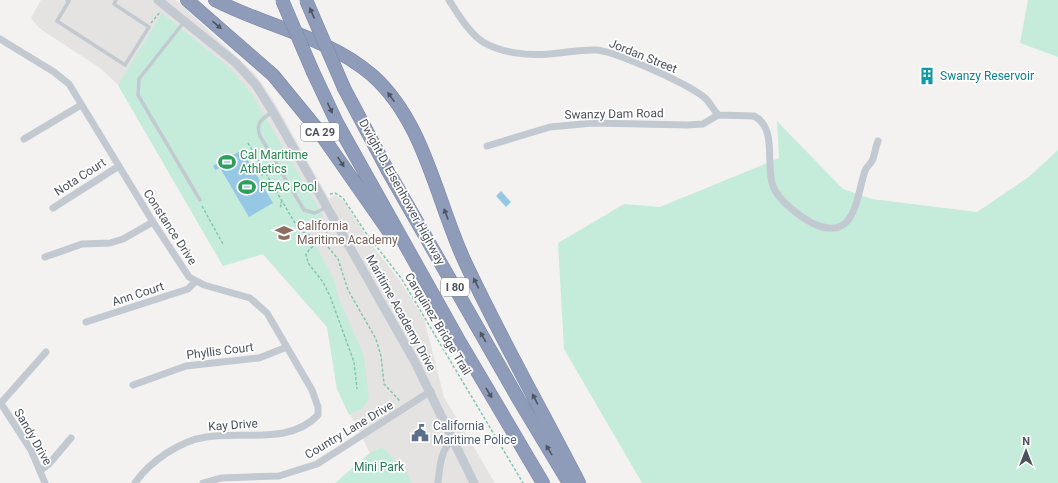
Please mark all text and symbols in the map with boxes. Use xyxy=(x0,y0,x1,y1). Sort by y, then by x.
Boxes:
one-way arrow xyxy=(309,8,315,19)
one-way arrow xyxy=(211,21,222,30)
street label: Jordan Street xyxy=(607,36,679,76)
building icon: Swanzy Reservoir xyxy=(917,66,937,86)
place label: Swanzy Reservoir xyxy=(940,69,1034,83)
one-way arrow xyxy=(387,91,395,102)
one-way arrow xyxy=(327,102,333,113)
street label: Swanzy Dam Road xyxy=(564,106,664,122)
street label: Dwight D. Eisenhower Highway xyxy=(356,117,448,267)
road number: CA 29 xyxy=(301,123,339,141)
place label: Cal Maritime Athletics xyxy=(240,148,308,176)
sports icon: Cal Maritime Athletics xyxy=(217,152,237,172)
street label: Nota Court xyxy=(52,155,108,199)
one-way arrow xyxy=(337,157,345,167)
sports icon: PEAC Pool xyxy=(237,177,257,197)
place label: PEAC Pool xyxy=(260,180,317,194)
street label: Constance Drive xyxy=(140,187,200,267)
one-way arrow xyxy=(443,207,449,219)
place label: California Maritime Academy xyxy=(297,219,398,247)
school or university icon: California Maritime Academy xyxy=(274,223,294,243)
street label: Maritime Academy Drive xyxy=(363,252,439,374)
street label: Carquinez Bridge Trail xyxy=(402,270,474,378)
one-way arrow xyxy=(473,277,479,289)
road number: I 80 xyxy=(441,278,469,296)
street label: Ann Court xyxy=(110,279,166,309)
one-way arrow xyxy=(480,332,487,343)
street label: Phyllis Court xyxy=(186,340,254,362)
one-way arrow xyxy=(486,387,493,399)
one-way arrow xyxy=(532,393,538,405)
street label: Country Lane Drive xyxy=(302,398,396,462)
street label: Sandy Drive xyxy=(11,406,55,468)
street label: Kay Drive xyxy=(208,416,258,434)
place label: California Maritime Police xyxy=(433,419,517,447)
public building icon: California Maritime Police xyxy=(410,423,430,443)
north arrow xyxy=(1006,431,1046,471)
text: N xyxy=(1022,435,1030,448)
one-way arrow xyxy=(545,445,553,455)
park label: Mini Park xyxy=(354,460,405,474)

